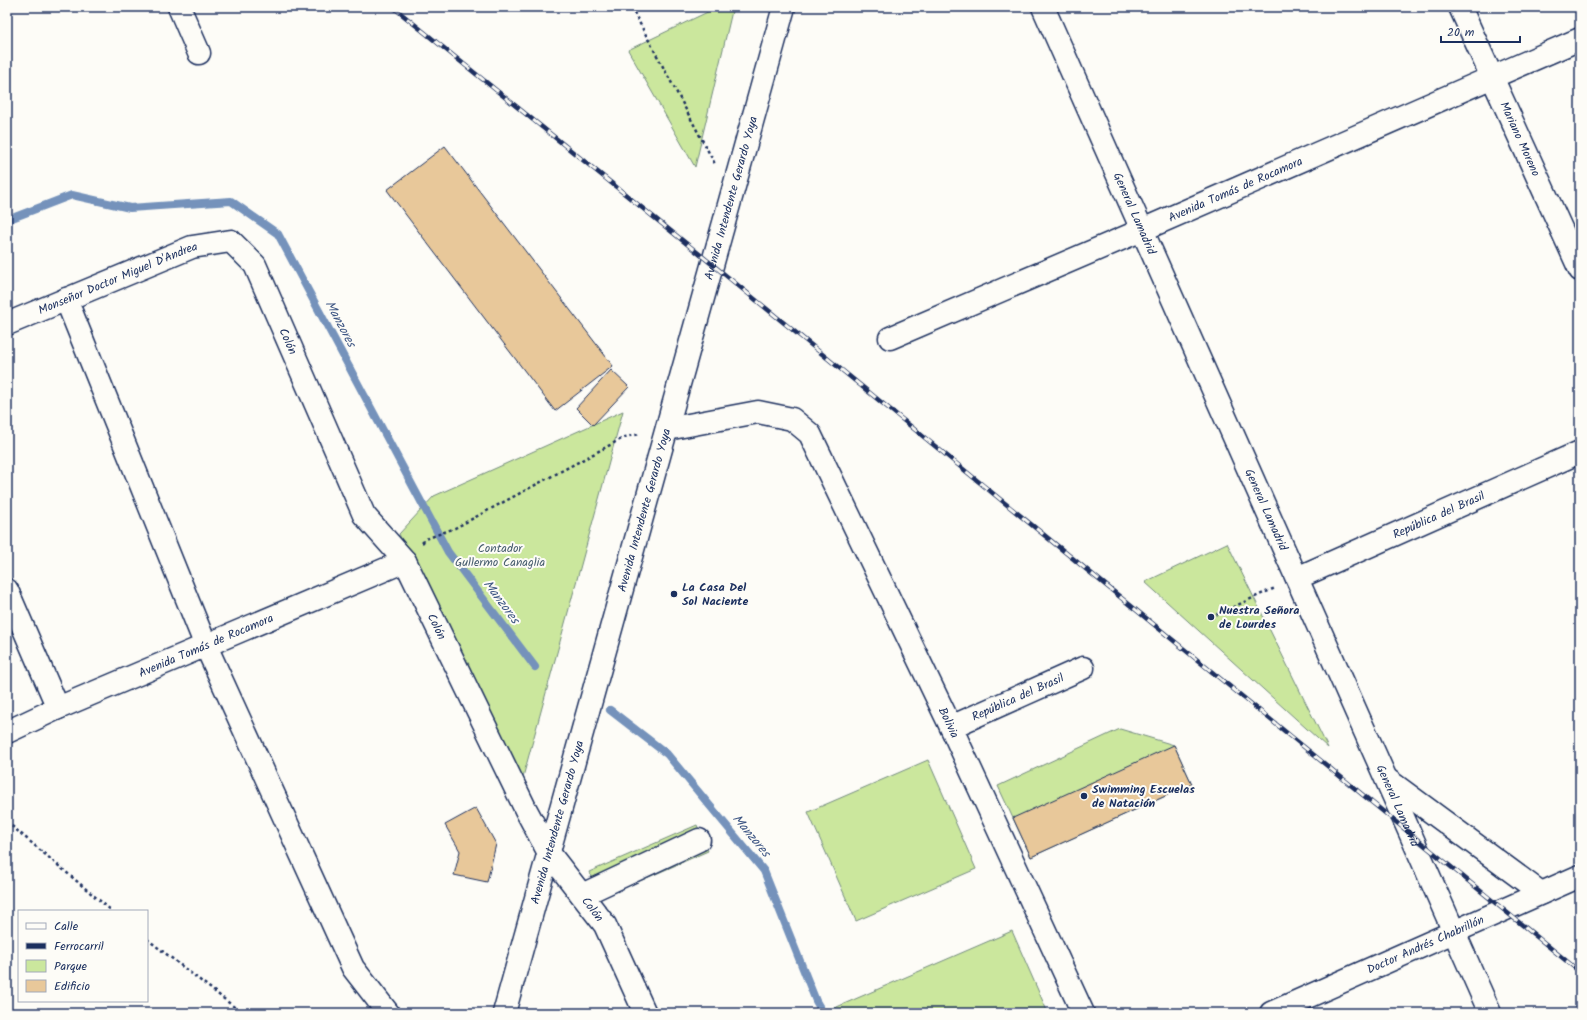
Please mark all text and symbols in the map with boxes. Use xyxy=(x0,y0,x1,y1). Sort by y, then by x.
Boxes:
scale bar xyxy=(1441,18,1520,44)
text: 20 m xyxy=(1447,23,1475,42)
street label: Mariano Moreno xyxy=(1495,98,1546,179)
street label: Avenida Intendente Gerardo Yoya xyxy=(699,114,763,282)
street label: Avenida Tomás de Rocamora xyxy=(1165,152,1306,227)
street label: General Lamadrid xyxy=(1108,169,1162,259)
street label: Monseñor Doctor Miguel D'Andrea xyxy=(35,237,199,320)
water label: Manzores xyxy=(319,297,362,353)
street label: Colón xyxy=(274,325,302,358)
street label: Avenida Intendente Gerardo Yoya xyxy=(612,426,676,594)
street label: General Lamadrid xyxy=(1240,465,1293,555)
street label: República del Brasil xyxy=(1389,486,1488,544)
park label: Contador Gullermo Canaglia xyxy=(455,539,545,572)
water label: Manzores xyxy=(477,575,525,630)
place label: La Casa Del Sol Naciente xyxy=(682,578,749,611)
marker: La Casa Del Sol Naciente xyxy=(669,589,679,599)
place label: Nuestra Señora de Lourdes xyxy=(1219,601,1299,634)
street label: Avenida Tomás de Rocamora xyxy=(136,608,277,682)
street label: Colón xyxy=(422,610,451,643)
marker: Nuestra Señora de Lourdes xyxy=(1206,612,1216,622)
street label: República del Brasil xyxy=(968,668,1067,726)
street label: Bolivia xyxy=(933,704,965,742)
street label: Avenida Intendente Gerardo Yoya xyxy=(525,738,589,906)
street label: General Lamadrid xyxy=(1371,762,1425,851)
place label: Swimming Escuelas de Natación xyxy=(1092,780,1195,813)
marker: Swimming Escuelas de Natación xyxy=(1079,791,1089,801)
water label: Manzores xyxy=(727,810,776,863)
street label: Colón xyxy=(577,893,609,926)
legend xyxy=(18,910,148,1002)
street label: Doctor Andrés Chabrillón xyxy=(1364,910,1487,979)
text: Calle xyxy=(54,917,79,936)
text: Ferrocarril xyxy=(54,937,104,956)
text: Parque xyxy=(54,957,88,976)
text: Edificio xyxy=(54,977,90,996)

